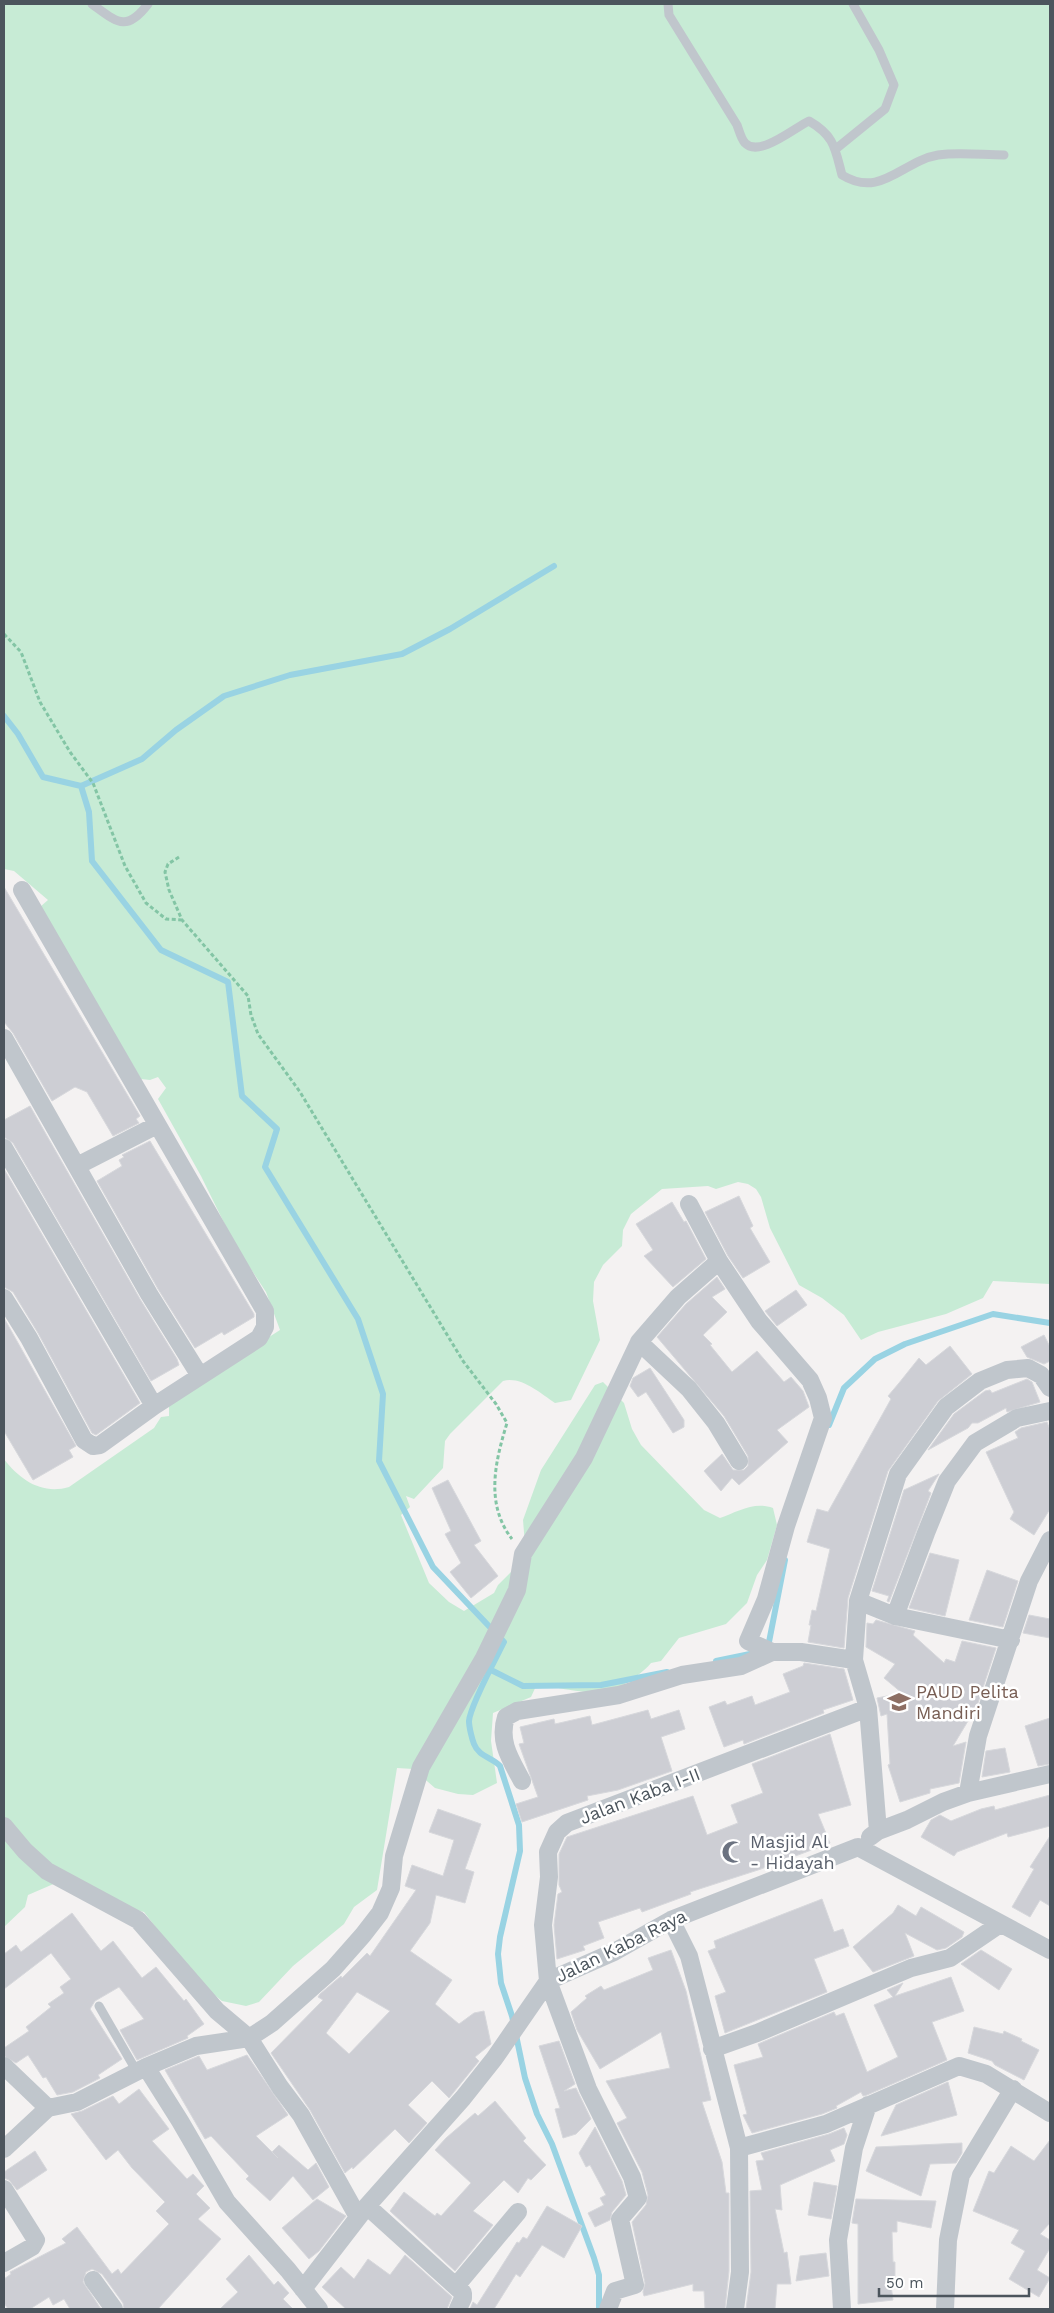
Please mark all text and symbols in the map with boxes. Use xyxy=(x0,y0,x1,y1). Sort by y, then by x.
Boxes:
place label: PAUD Pelita Mandiri xyxy=(916,1681,1019,1723)
school or university icon: PAUD Pelita Mandiri xyxy=(886,1689,912,1715)
street label: Jalan Kaba I-II xyxy=(577,1763,703,1828)
place label: Masjid Al - Hidayah xyxy=(750,1831,835,1873)
mosque icon: Masjid Al - Hidayah xyxy=(720,1839,746,1865)
street label: Jalan Kaba Raya xyxy=(552,1905,690,1986)
scale bar xyxy=(879,2266,1029,2298)
text: 50 m xyxy=(886,2274,923,2292)

